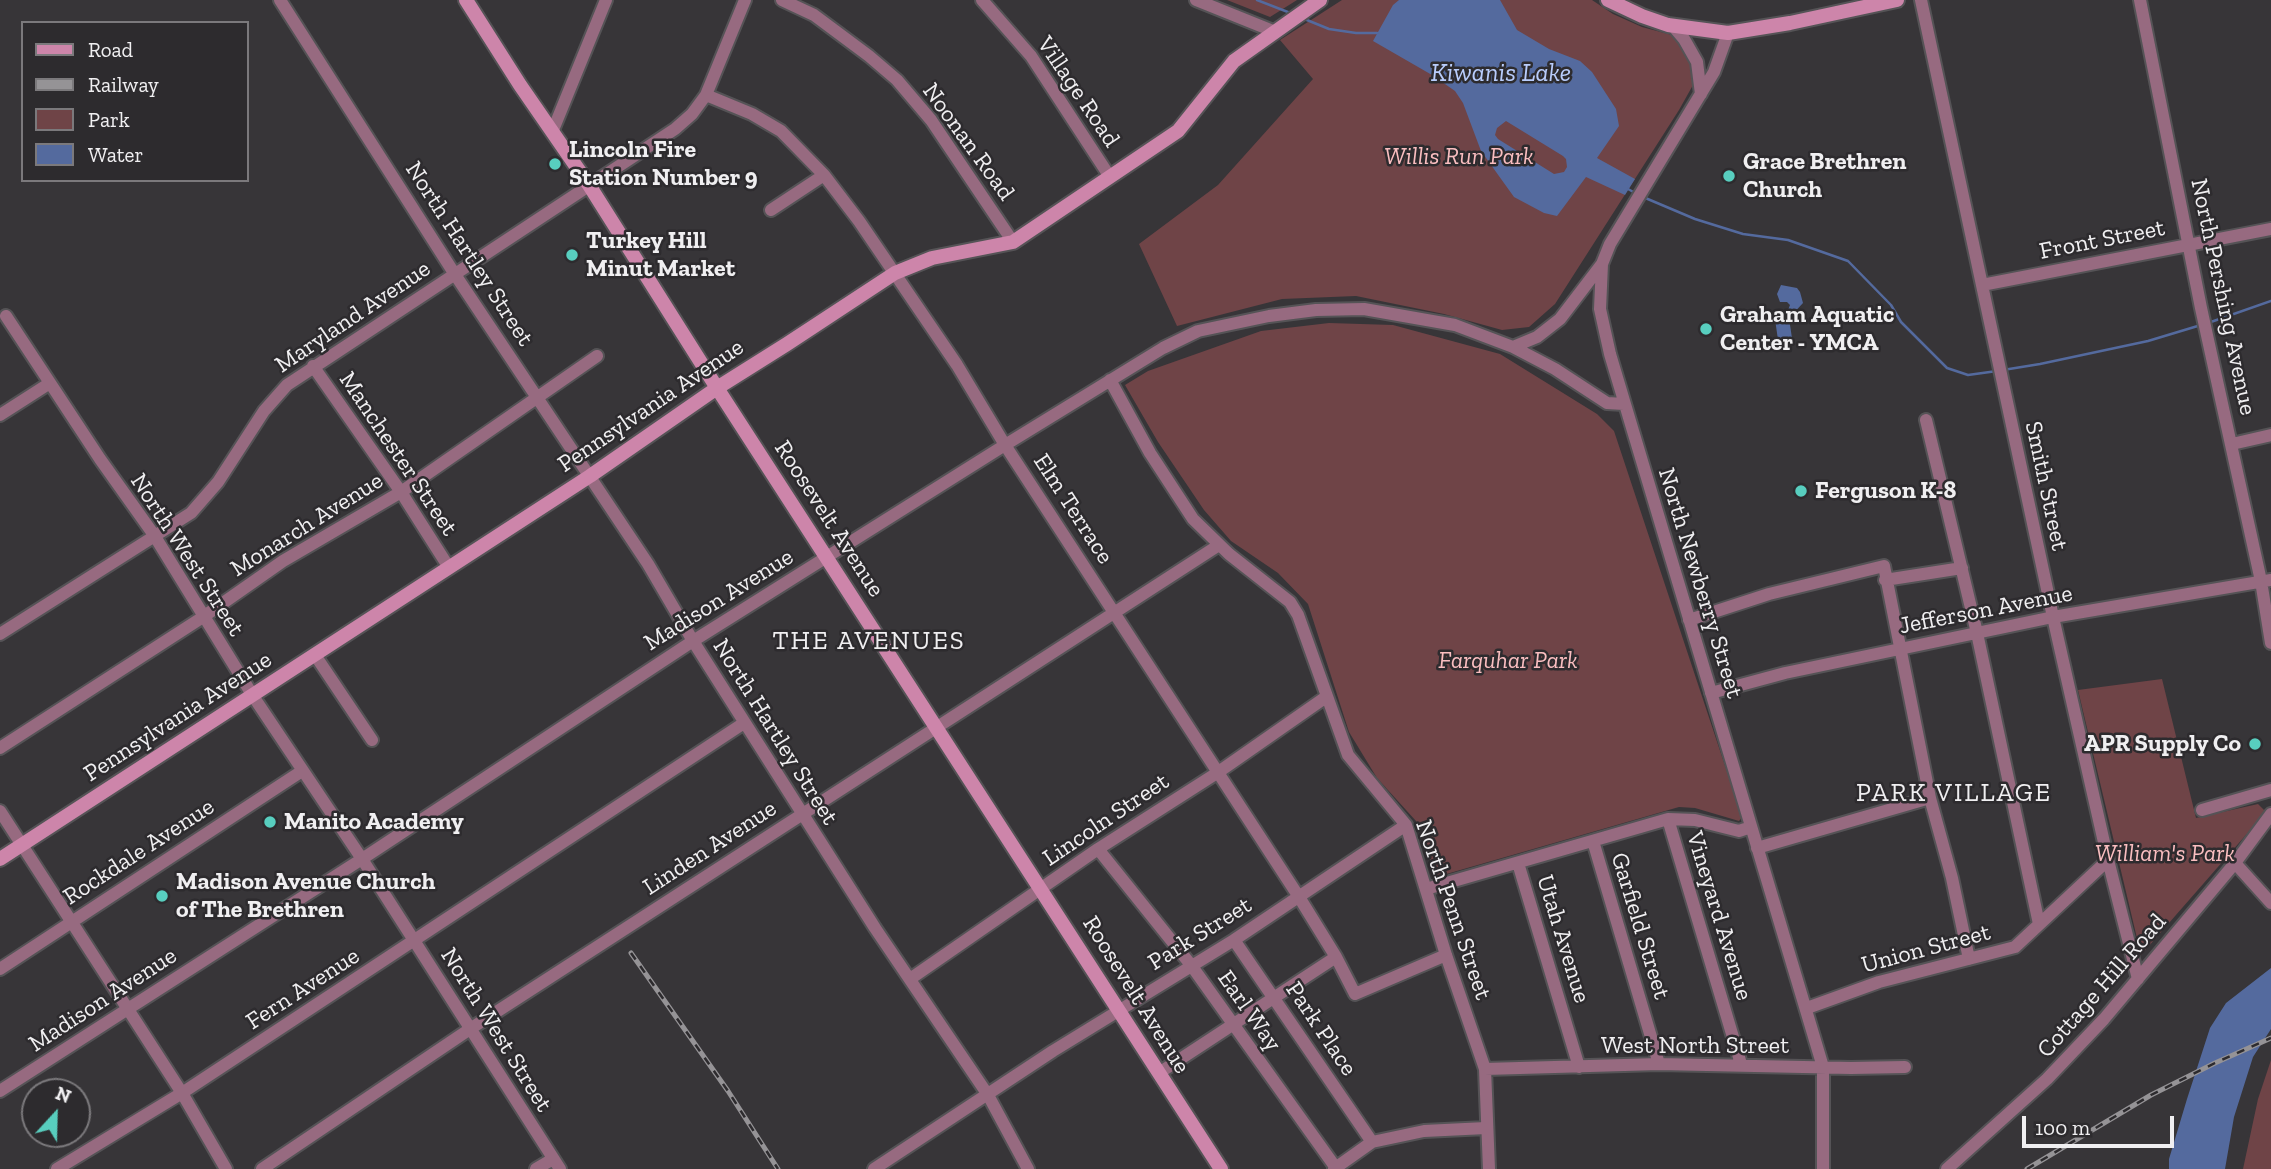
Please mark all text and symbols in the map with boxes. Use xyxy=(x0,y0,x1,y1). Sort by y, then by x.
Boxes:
legend xyxy=(21,21,248,182)
street label: Village Road xyxy=(1030,31,1126,153)
text: Road xyxy=(88,37,133,62)
water label: Kiwanis Lake xyxy=(1431,58,1571,90)
text: Railway xyxy=(88,72,159,97)
street label: Noonan Road xyxy=(916,78,1020,206)
text: Park xyxy=(88,107,130,132)
place label: Lincoln Fire Station Number 9 xyxy=(569,136,758,192)
text: Water xyxy=(88,142,143,167)
park label: Willis Run Park xyxy=(1384,143,1534,171)
place label: Grace Brethren Church xyxy=(1743,148,1906,204)
street label: North Hartley Street xyxy=(399,156,539,352)
marker: Lincoln Fire Station Number 9 xyxy=(547,156,563,172)
marker: Grace Brethren Church xyxy=(1721,168,1737,184)
street label: North Pershing Avenue xyxy=(2184,176,2262,418)
street label: Front Street xyxy=(2037,214,2167,266)
place label: Turkey Hill Minut Market xyxy=(586,227,735,283)
marker: Turkey Hill Minut Market xyxy=(564,247,580,263)
street label: Maryland Avenue xyxy=(270,254,436,380)
place label: Graham Aquatic Center - YMCA xyxy=(1720,301,1894,357)
marker: Graham Aquatic Center - YMCA xyxy=(1698,321,1714,337)
street label: Pennsylvania Avenue xyxy=(553,333,749,479)
street label: Manchester Street xyxy=(333,367,463,541)
street label: Smith Street xyxy=(2018,419,2074,553)
street label: Roosevelt Avenue xyxy=(768,436,890,602)
street label: Elm Terrace xyxy=(1027,449,1119,569)
street label: North Newberry Street xyxy=(1651,464,1749,702)
street label: Monarch Avenue xyxy=(225,467,389,583)
street label: North West Street xyxy=(124,468,250,642)
place label: Ferguson K-8 xyxy=(1815,477,1956,505)
marker: Ferguson K-8 xyxy=(1793,483,1809,499)
street label: Madison Avenue xyxy=(639,543,799,657)
street label: Jefferson Avenue xyxy=(1897,579,2075,641)
district label: THE AVENUES xyxy=(774,626,964,658)
street label: North Hartley Street xyxy=(706,634,844,830)
street label: Pennsylvania Avenue xyxy=(79,646,277,788)
park label: Farquhar Park xyxy=(1438,647,1578,675)
place label: APR Supply Co xyxy=(2084,730,2241,758)
marker: APR Supply Co xyxy=(2247,736,2263,752)
street label: Lincoln Street xyxy=(1038,767,1174,873)
district label: PARK VILLAGE xyxy=(1857,778,2051,810)
street label: Rockdale Avenue xyxy=(58,793,220,911)
street label: Linden Avenue xyxy=(638,794,782,902)
place label: Manito Academy xyxy=(284,808,464,836)
marker: Manito Academy xyxy=(262,814,278,830)
street label: North Penn Street xyxy=(1409,816,1497,1004)
street label: Vineyard Avenue xyxy=(1680,828,1758,1004)
park label: William's Park xyxy=(2095,840,2235,868)
street label: Garfield Street xyxy=(1604,849,1676,1003)
place label: Madison Avenue Church of The Brethren xyxy=(176,868,435,924)
street label: Utah Avenue xyxy=(1530,871,1596,1007)
marker: Madison Avenue Church of The Brethren xyxy=(154,888,170,904)
street label: Park Street xyxy=(1143,891,1257,977)
street label: Cottage Hill Road xyxy=(2032,908,2172,1064)
street label: Roosevelt Avenue xyxy=(1076,911,1196,1079)
street label: Union Street xyxy=(1859,918,1993,980)
street label: Madison Avenue xyxy=(24,942,182,1058)
street label: Fern Avenue xyxy=(241,942,365,1036)
street label: North West Street xyxy=(434,943,558,1117)
street label: Earl Way xyxy=(1211,965,1287,1057)
street label: Park Place xyxy=(1279,977,1363,1081)
street label: West North Street xyxy=(1601,1032,1789,1060)
north arrow xyxy=(21,1078,91,1148)
text: N xyxy=(52,1082,74,1108)
scale bar xyxy=(2026,1102,2178,1146)
text: 100 m xyxy=(2035,1115,2090,1140)

